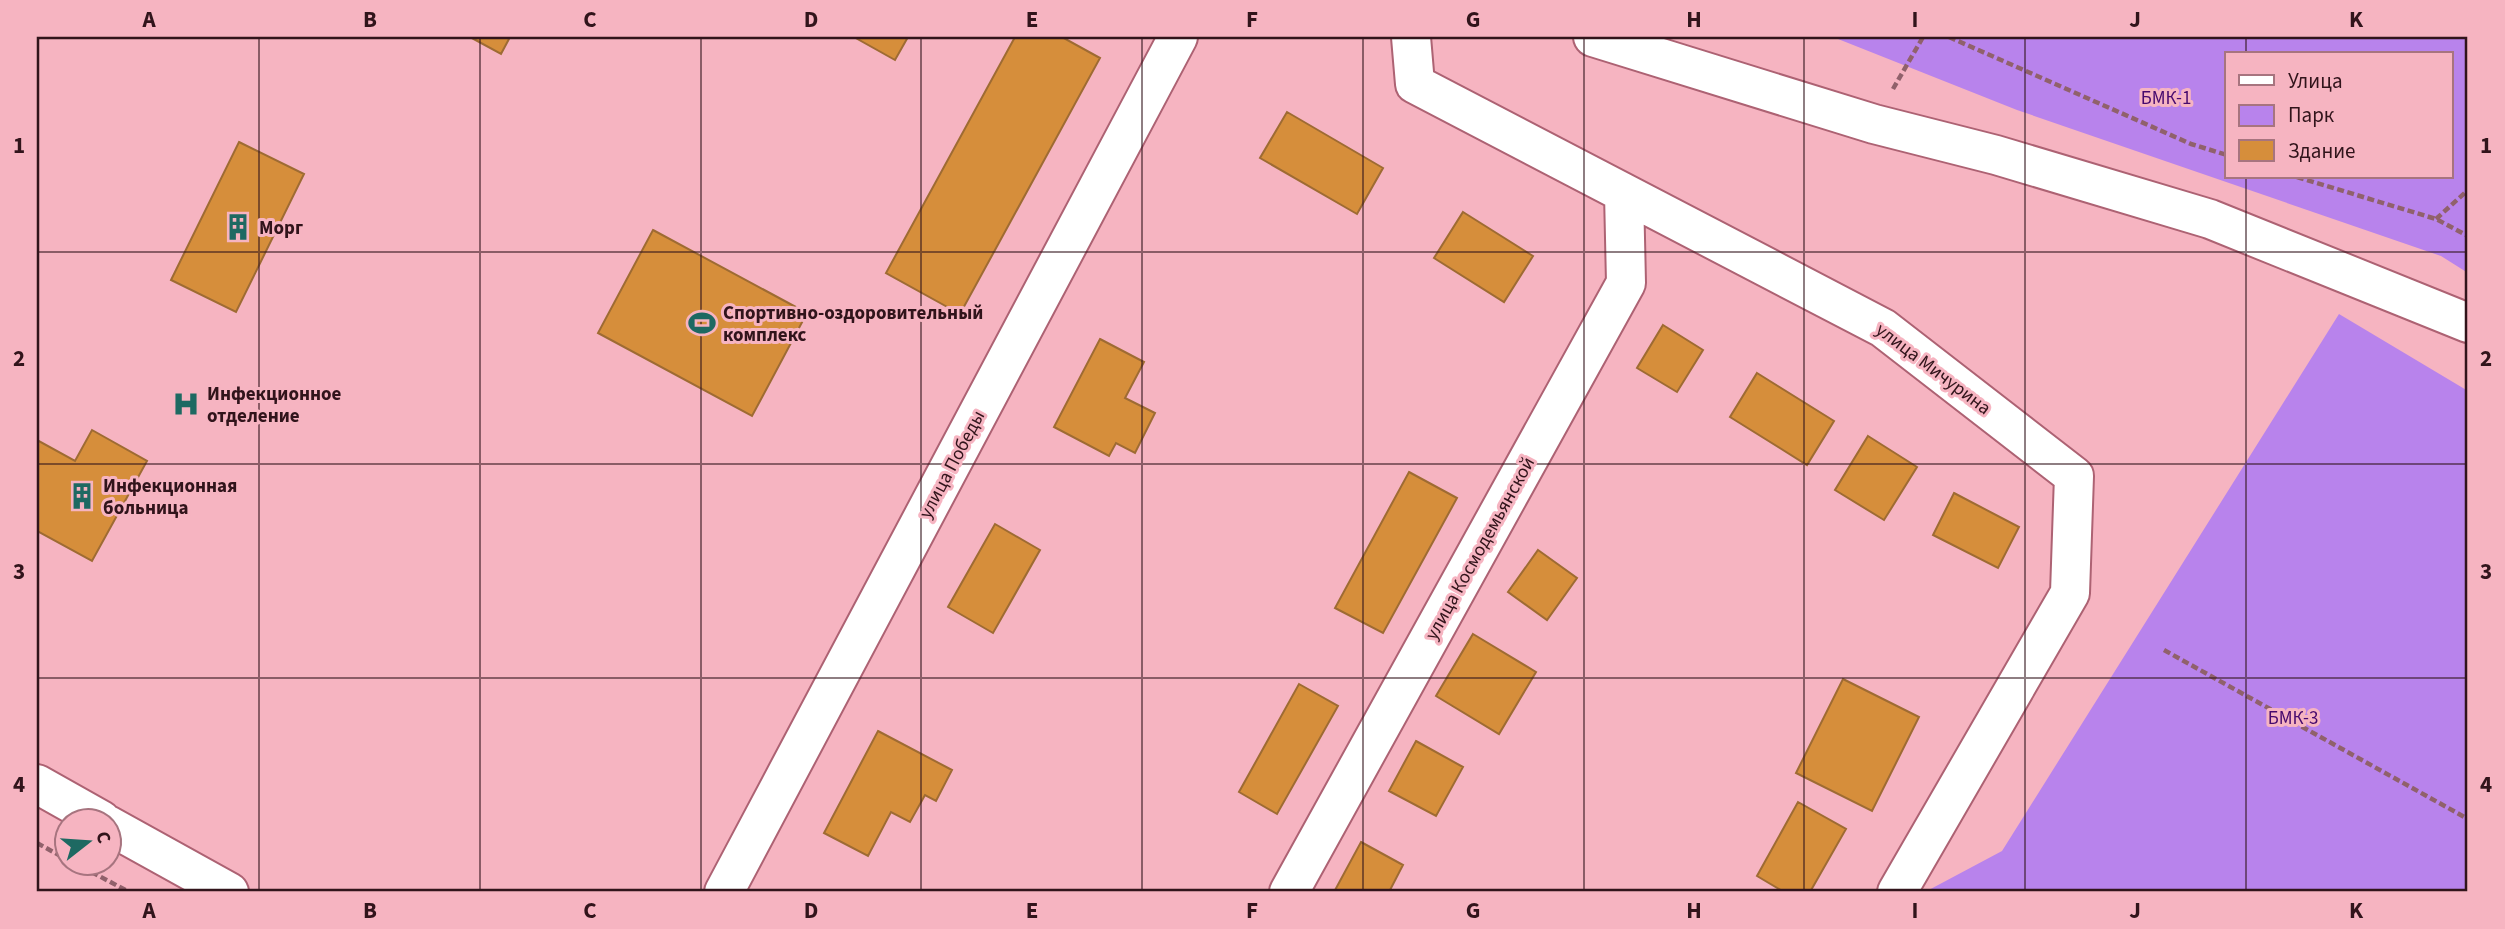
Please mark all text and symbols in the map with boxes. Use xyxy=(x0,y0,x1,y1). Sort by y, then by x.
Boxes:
text: A xyxy=(141,3,156,36)
text: B xyxy=(363,3,377,36)
text: C xyxy=(583,3,597,36)
text: D xyxy=(804,3,818,36)
text: E xyxy=(1026,3,1038,36)
text: F xyxy=(1246,3,1258,36)
text: G xyxy=(1466,3,1480,36)
text: H xyxy=(1686,3,1702,36)
text: I xyxy=(1912,3,1918,36)
text: J xyxy=(2129,3,2141,36)
text: K xyxy=(2349,3,2364,36)
legend xyxy=(2225,52,2452,178)
text: Улица xyxy=(2288,66,2343,96)
park label: БМК-1 xyxy=(2141,85,2191,112)
text: Парк xyxy=(2288,100,2335,130)
text: 1 xyxy=(13,129,25,162)
text: 1 xyxy=(2480,129,2492,162)
text: Здание xyxy=(2288,136,2356,166)
building icon: Морг xyxy=(223,212,253,242)
place label: Морг xyxy=(259,215,303,242)
place label: Спортивно-оздоровительный комплекс xyxy=(723,300,983,349)
sports icon: Спортивно-оздоровительный комплекс xyxy=(687,308,717,338)
street label: улица Мичурина xyxy=(1870,317,1996,422)
text: 2 xyxy=(13,342,25,375)
text: 2 xyxy=(2480,342,2492,375)
place label: Инфекционное отделение xyxy=(207,381,342,430)
hospital icon: Инфекционное отделение xyxy=(171,389,201,419)
street label: улица Победы xyxy=(913,406,992,524)
street label: улица Космодемьянской xyxy=(1419,452,1542,645)
place label: Инфекционная больница xyxy=(103,473,237,522)
building icon: Инфекционная больница xyxy=(67,481,97,511)
text: 3 xyxy=(13,555,25,588)
text: 3 xyxy=(2480,555,2492,588)
park label: БМК-3 xyxy=(2268,705,2318,732)
text: 4 xyxy=(13,768,25,801)
text: 4 xyxy=(2480,768,2492,801)
north arrow xyxy=(52,806,122,876)
text: С xyxy=(88,828,117,847)
text: A xyxy=(141,894,156,927)
text: B xyxy=(363,894,377,927)
text: C xyxy=(583,894,597,927)
text: D xyxy=(804,894,818,927)
text: E xyxy=(1026,894,1038,927)
text: F xyxy=(1246,894,1258,927)
text: G xyxy=(1466,894,1480,927)
text: H xyxy=(1686,894,1702,927)
text: I xyxy=(1912,894,1918,927)
text: J xyxy=(2129,894,2141,927)
text: K xyxy=(2349,894,2364,927)

